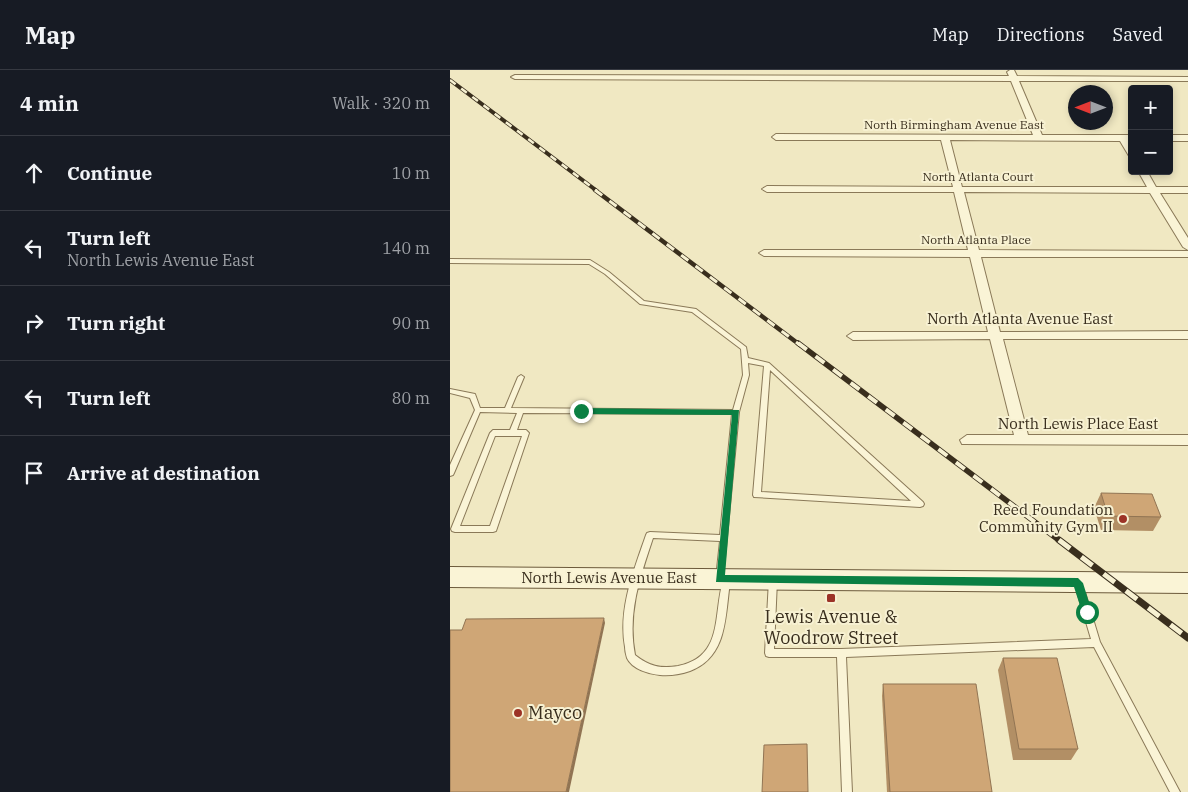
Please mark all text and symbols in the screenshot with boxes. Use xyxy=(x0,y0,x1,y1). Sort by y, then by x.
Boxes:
text: Map xyxy=(25,19,75,51)
text: Map xyxy=(932,23,969,46)
text: Directions xyxy=(997,23,1085,46)
text: Saved xyxy=(1113,23,1163,46)
north arrow xyxy=(1068,85,1113,130)
map controls xyxy=(1128,85,1173,175)
button: + xyxy=(1128,85,1173,130)
text: 4 min xyxy=(20,89,79,117)
text: Walk · 320 m xyxy=(332,93,430,113)
street label: North Birmingham Avenue East xyxy=(864,117,1044,132)
button: − xyxy=(1128,130,1173,175)
icon: ahead xyxy=(20,159,48,187)
text: Continue xyxy=(67,161,152,185)
text: 10 m xyxy=(392,163,430,183)
street label: North Atlanta Court xyxy=(922,169,1034,184)
text: Turn left xyxy=(67,226,150,250)
street label: North Atlanta Place xyxy=(921,232,1031,247)
icon: left xyxy=(20,234,48,262)
text: 140 m xyxy=(382,238,430,258)
text: North Lewis Avenue East xyxy=(67,250,254,270)
icon: right xyxy=(20,309,48,337)
street label: North Atlanta Avenue East xyxy=(927,309,1113,328)
text: Turn right xyxy=(67,311,165,335)
text: 90 m xyxy=(392,313,430,333)
icon: left xyxy=(20,384,48,412)
text: Turn left xyxy=(67,386,150,410)
text: 80 m xyxy=(392,388,430,408)
route end xyxy=(570,400,593,423)
street label: North Lewis Place East xyxy=(998,414,1158,433)
icon: arrive xyxy=(20,459,48,487)
text: Arrive at destination xyxy=(67,461,260,485)
place label: Reed Foundation Community Gym II xyxy=(979,500,1113,536)
marker: Reed Foundation Community Gym II xyxy=(1117,513,1129,525)
street label: North Lewis Avenue East xyxy=(521,568,697,587)
marker: Lewis Avenue & Woodrow Street xyxy=(825,592,837,604)
route start xyxy=(1076,601,1099,624)
place label: Lewis Avenue & Woodrow Street xyxy=(764,605,898,649)
place label: Mayco xyxy=(528,701,582,724)
marker: Mayco xyxy=(512,707,524,719)

